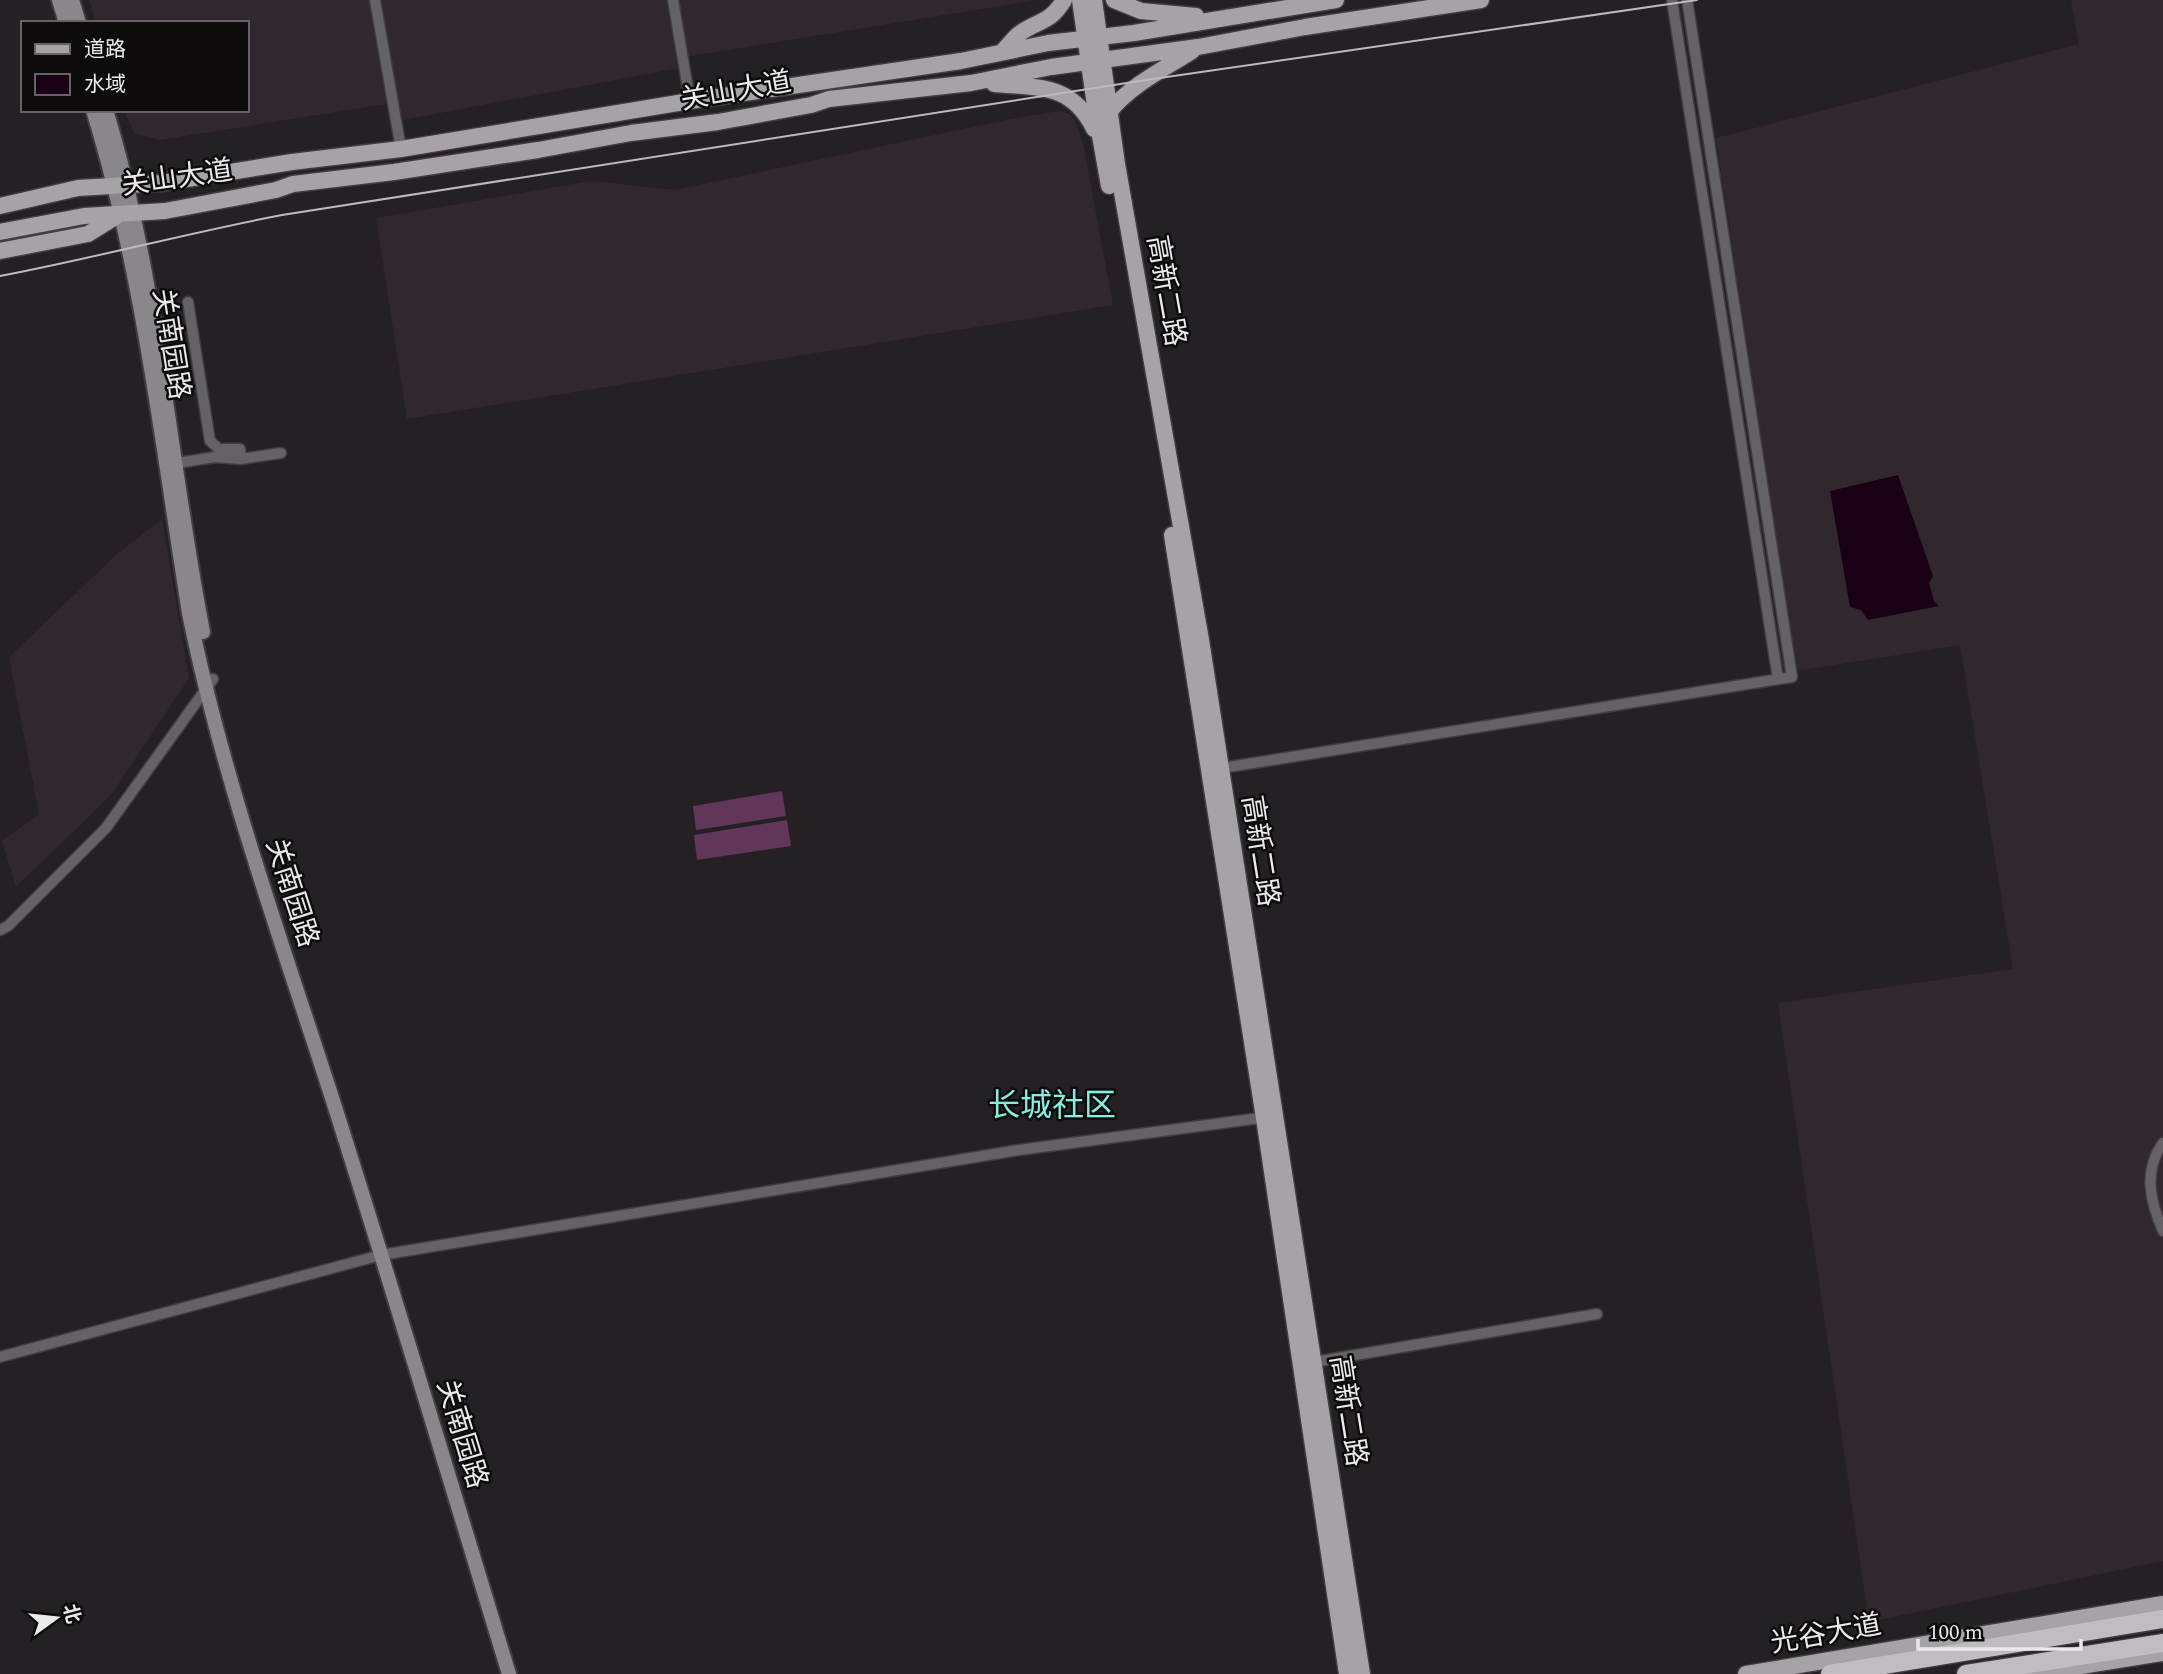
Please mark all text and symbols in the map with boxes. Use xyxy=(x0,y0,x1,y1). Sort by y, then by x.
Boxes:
legend xyxy=(21,21,248,112)
text: 道路 xyxy=(84,34,126,66)
street label: 关山大道 xyxy=(677,60,795,122)
text: 水域 xyxy=(84,69,126,101)
street label: 关山大道 xyxy=(119,149,235,207)
street label: 高新二路 xyxy=(1135,232,1197,350)
street label: 关南园路 xyxy=(141,285,201,403)
street label: 高新二路 xyxy=(1230,792,1290,910)
street label: 关南园路 xyxy=(254,833,330,953)
district label: 长城社区 xyxy=(988,1082,1116,1131)
street label: 高新二路 xyxy=(1318,1352,1378,1470)
street label: 关南园路 xyxy=(425,1374,499,1494)
north arrow xyxy=(21,1583,91,1653)
text: 北 xyxy=(55,1601,87,1627)
street label: 光谷大道 xyxy=(1767,1603,1885,1665)
scale bar xyxy=(1918,1608,2081,1652)
text: 100 m xyxy=(1928,1617,1983,1649)

